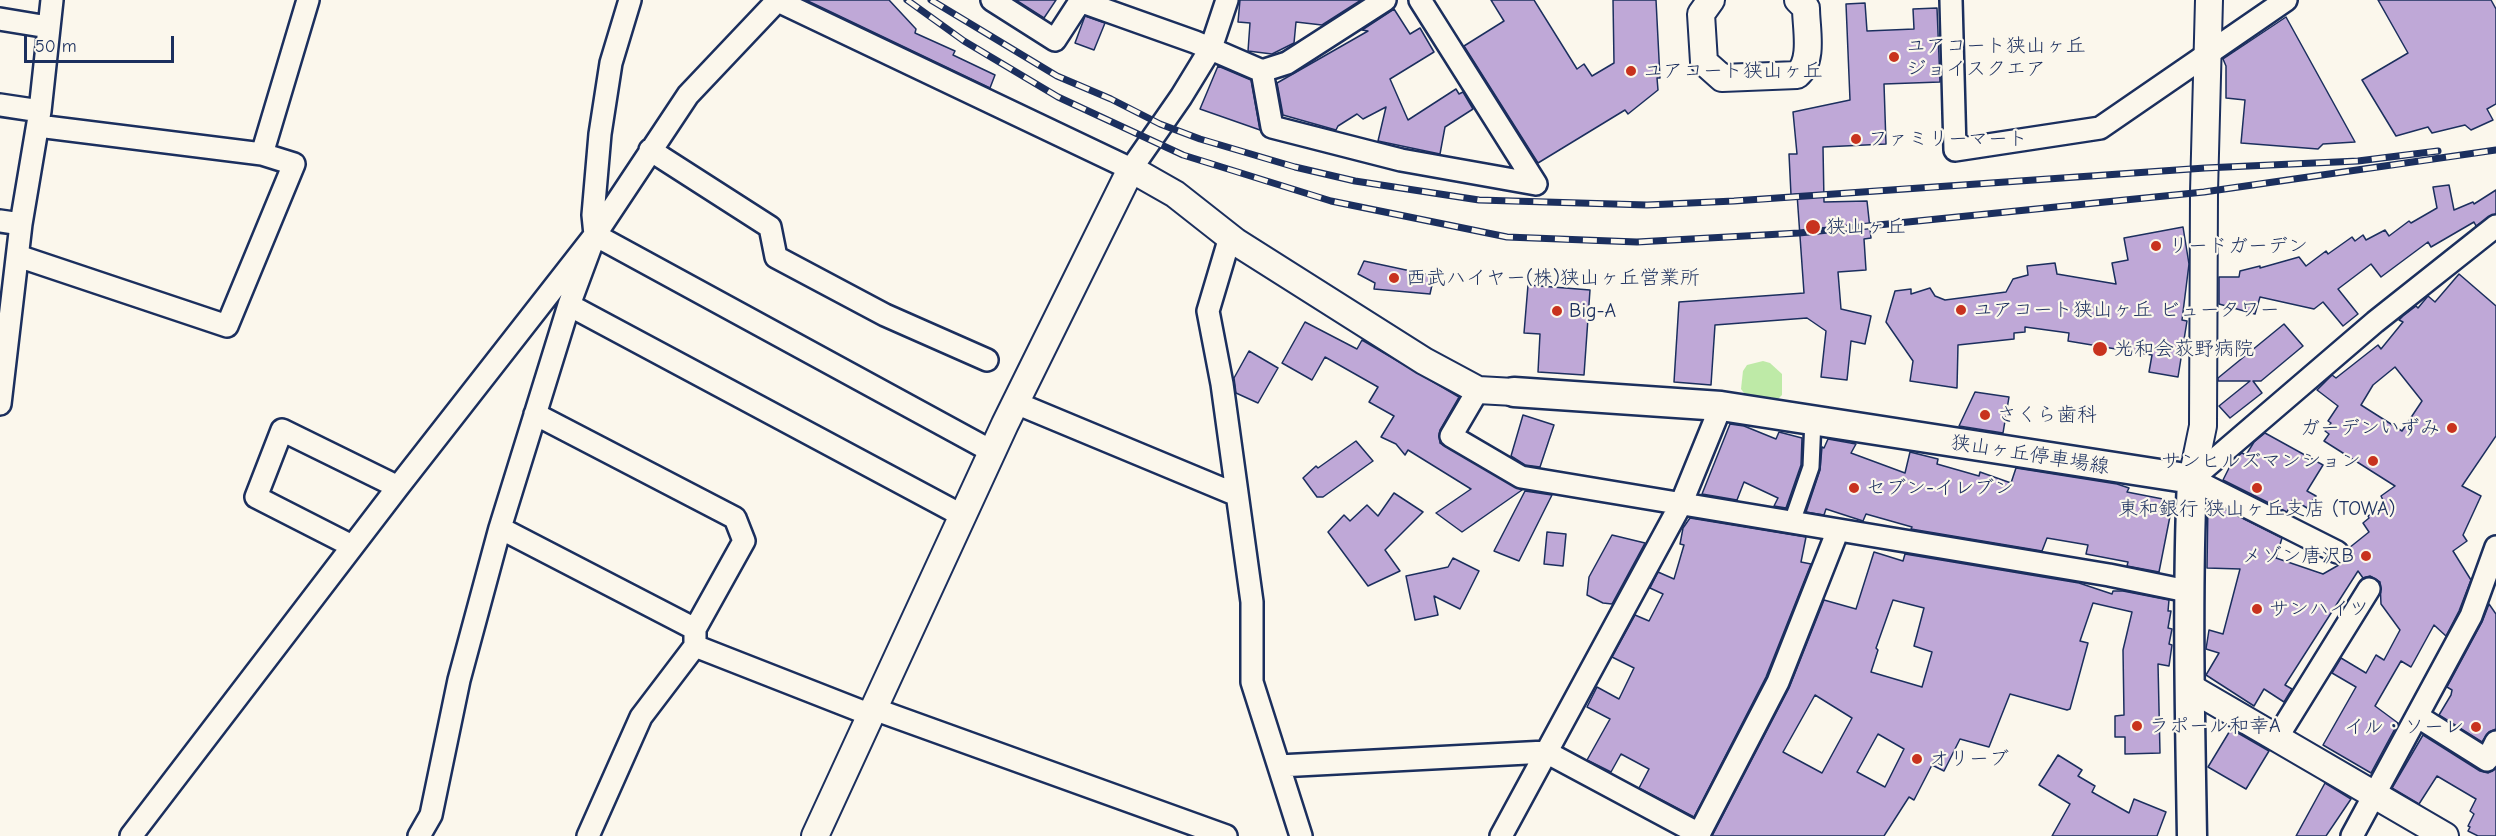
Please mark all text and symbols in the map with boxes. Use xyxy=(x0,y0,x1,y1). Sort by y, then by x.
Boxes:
scale bar xyxy=(27,24,177,62)
place label: ユアコート狭山ヶ丘 ジョイスクエア xyxy=(1906,34,2086,81)
text: 50 m xyxy=(35,36,77,57)
marker: ユアコート狭山ヶ丘 ジョイスクエア xyxy=(1887,50,1901,64)
place label: ユアコート狭山ヶ丘 xyxy=(1643,59,1823,83)
marker: ユアコート狭山ヶ丘 xyxy=(1624,64,1638,78)
place label: ファミリーマート xyxy=(1868,127,2028,151)
marker: ファミリーマート xyxy=(1849,132,1863,146)
place label: 狭山ヶ丘 xyxy=(1826,215,1906,239)
marker: 狭山ヶ丘 xyxy=(1804,218,1822,236)
place label: リードガーデン xyxy=(2168,234,2308,258)
marker: リードガーデン xyxy=(2149,239,2163,253)
place label: 西武ハイヤー(株)狭山ヶ丘営業所 xyxy=(1406,266,1700,290)
marker: 西武ハイヤー(株)狭山ヶ丘営業所 xyxy=(1387,271,1401,285)
place label: ユアコート狭山ヶ丘 ビュータワー xyxy=(1973,298,2280,322)
place label: Big-A xyxy=(1569,299,1616,323)
marker: ユアコート狭山ヶ丘 ビュータワー xyxy=(1954,303,1968,317)
marker: Big-A xyxy=(1550,304,1564,318)
place label: 光和会荻野病院 xyxy=(2114,337,2254,361)
marker: 光和会荻野病院 xyxy=(2091,340,2109,358)
place label: さくら歯科 xyxy=(1997,403,2097,427)
marker: さくら歯科 xyxy=(1978,408,1992,422)
place label: ガーデンいずみ xyxy=(2300,416,2440,440)
marker: ガーデンいずみ xyxy=(2445,421,2459,435)
street label: 狭山ヶ丘停車場線 xyxy=(1949,431,2111,479)
place label: サンヒルズマンション xyxy=(2161,449,2361,473)
marker: サンヒルズマンション xyxy=(2366,454,2380,468)
place label: セブン-イレブン xyxy=(1866,476,2014,500)
marker: セブン-イレブン xyxy=(1847,481,1861,495)
marker: 東和銀行 狭山ヶ丘支店 (TOWA) xyxy=(2250,481,2264,495)
place label: 東和銀行 狭山ヶ丘支店 (TOWA) xyxy=(2119,497,2395,521)
place label: メゾン唐沢B xyxy=(2242,544,2354,568)
marker: メゾン唐沢B xyxy=(2359,549,2373,563)
place label: サンハイツ xyxy=(2269,597,2369,621)
marker: サンハイツ xyxy=(2250,602,2264,616)
place label: ラポール和幸A xyxy=(2149,714,2281,738)
place label: イル・ソーレ xyxy=(2344,715,2464,739)
marker: ラポール和幸A xyxy=(2130,719,2144,733)
marker: イル・ソーレ xyxy=(2469,720,2483,734)
place label: オリーブ xyxy=(1929,747,2009,771)
marker: オリーブ xyxy=(1910,752,1924,766)

